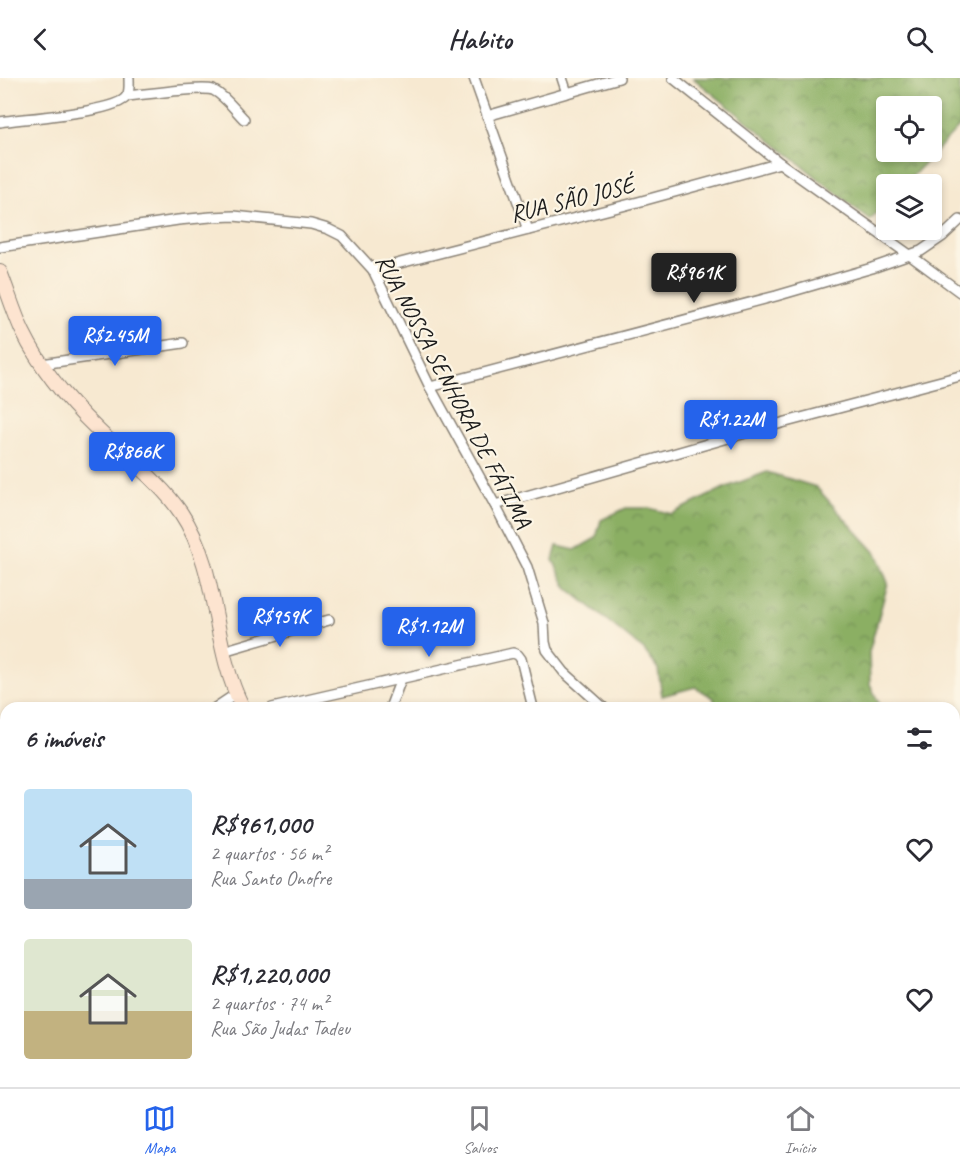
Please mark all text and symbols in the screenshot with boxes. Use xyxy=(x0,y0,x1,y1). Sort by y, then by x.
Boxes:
text: Habito xyxy=(448,22,512,56)
icon: back xyxy=(24,23,57,56)
icon: search xyxy=(903,23,936,56)
map controls xyxy=(876,96,942,240)
button: locate xyxy=(876,96,942,162)
street label: RUA SÃO JOSÉ xyxy=(507,168,640,229)
button: layers xyxy=(876,174,942,240)
street label: RUA NOSSA SENHORA DE FÁTIMA xyxy=(369,249,539,534)
pin: R$961K xyxy=(645,253,743,304)
text: R$961K xyxy=(665,260,723,285)
pin: R$2.45M xyxy=(60,316,170,367)
text: R$2.45M xyxy=(82,323,148,348)
pin: R$1.22M xyxy=(676,400,786,451)
text: R$1.22M xyxy=(698,407,764,432)
pin: R$866K xyxy=(83,432,181,483)
text: R$866K xyxy=(103,439,161,464)
pin: R$959K xyxy=(231,597,329,648)
text: R$959K xyxy=(252,604,308,629)
pin: R$1.12M xyxy=(374,607,484,658)
text: R$1.12M xyxy=(396,614,462,639)
text: 6 imóveis xyxy=(24,722,103,755)
icon: filters xyxy=(903,722,936,755)
text: R$961,000 xyxy=(210,808,311,841)
icon: home xyxy=(72,813,144,885)
icon: heart xyxy=(903,833,936,866)
text: 2 quartos · 56 m² xyxy=(210,841,328,866)
text: Rua Santo Onofre xyxy=(210,866,331,891)
text: R$1,220,000 xyxy=(210,958,328,991)
icon: home xyxy=(72,963,144,1035)
icon: heart xyxy=(903,983,936,1016)
text: 2 quartos · 74 m² xyxy=(210,991,328,1016)
text: Rua São Judas Tadeu xyxy=(210,1016,350,1041)
tab: Mapa xyxy=(143,1102,176,1158)
tab: Salvos xyxy=(463,1102,497,1158)
tab: Início xyxy=(784,1102,817,1158)

